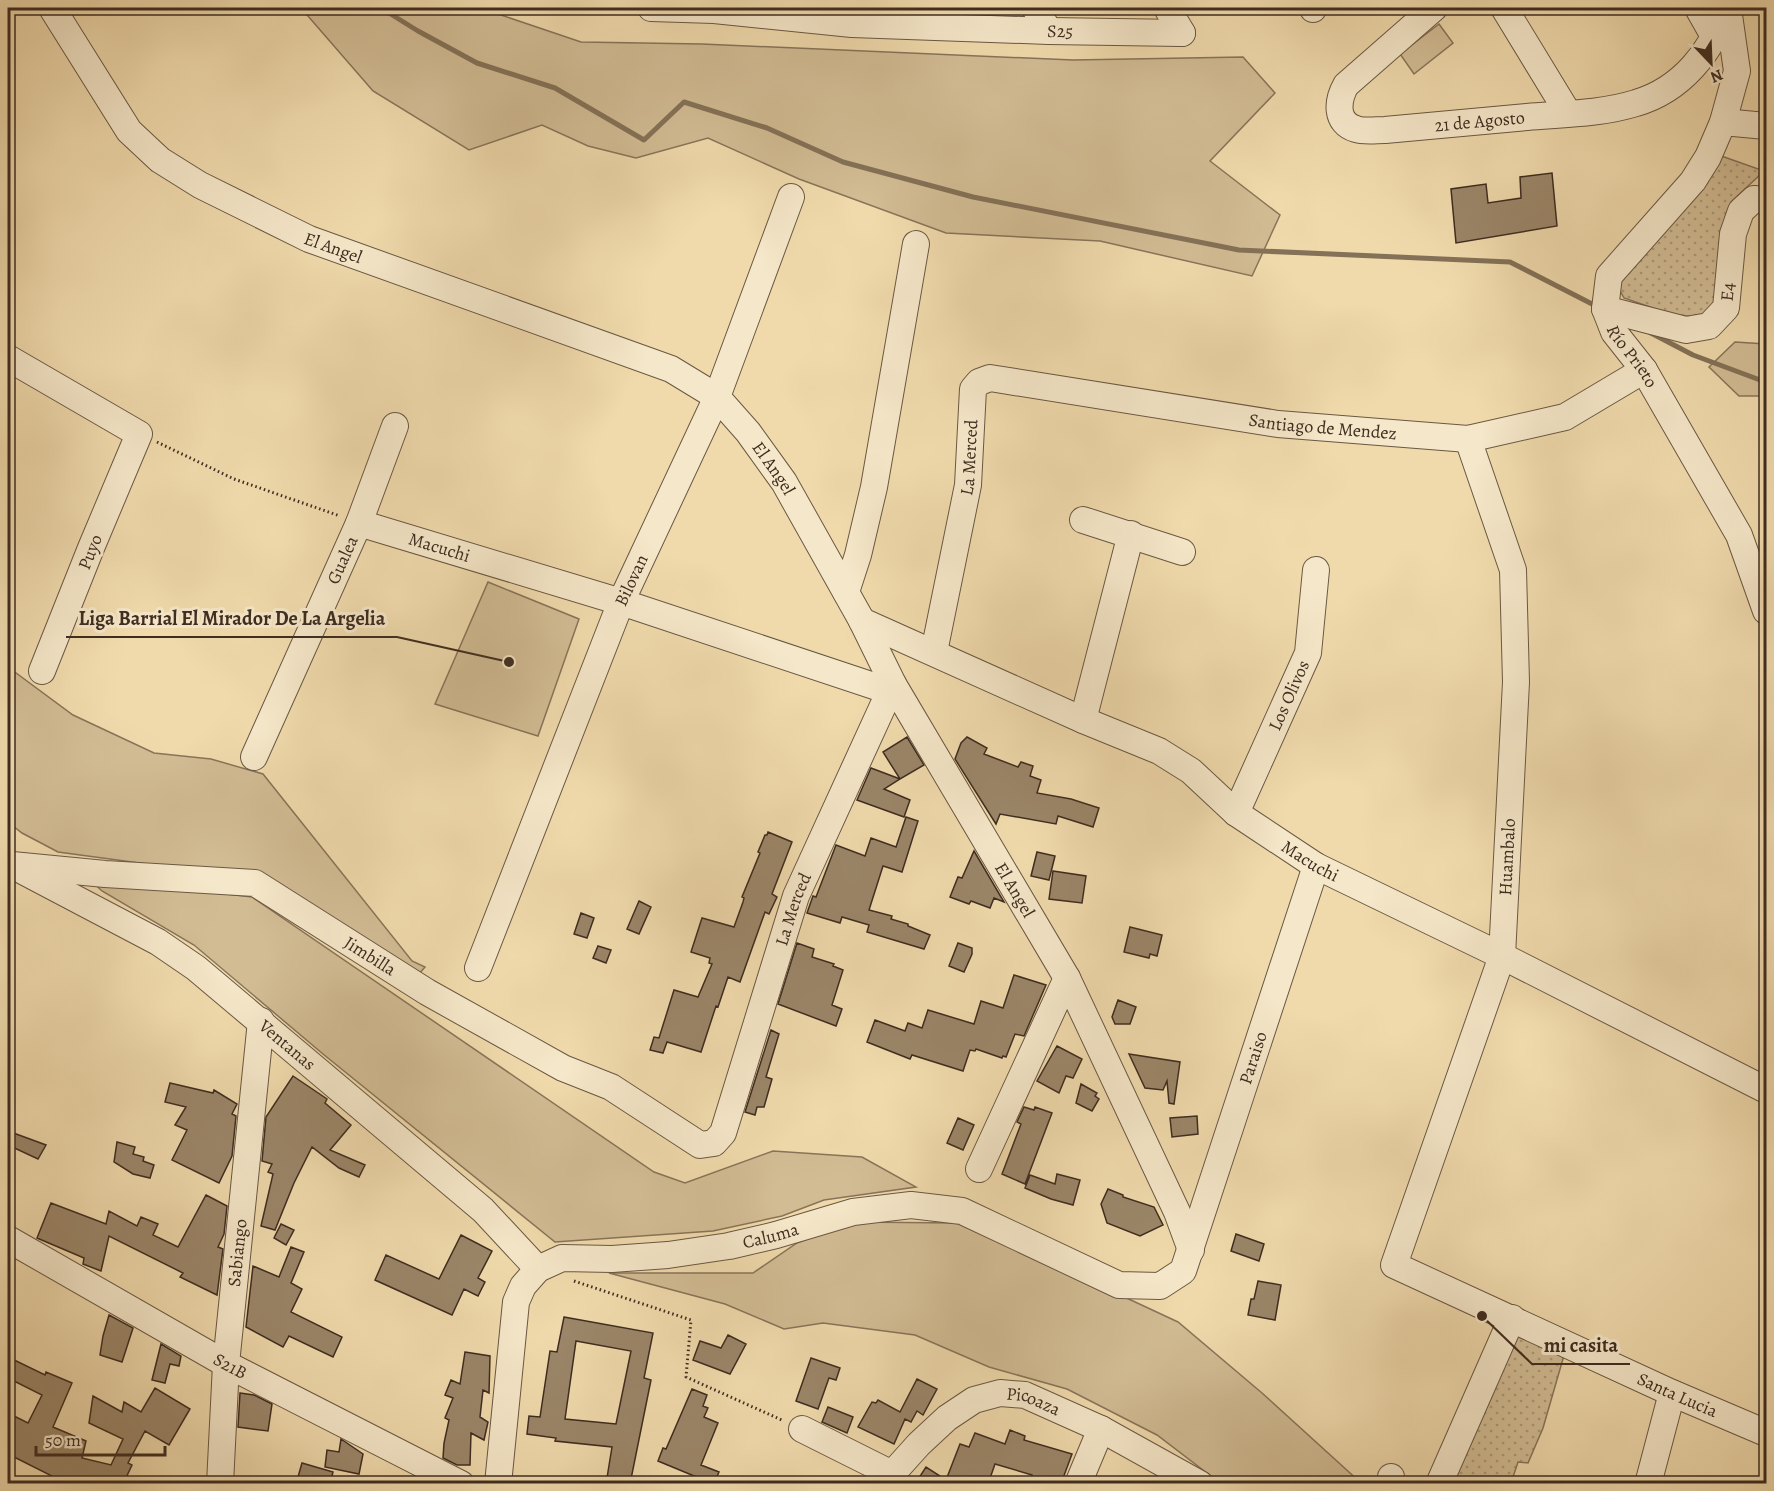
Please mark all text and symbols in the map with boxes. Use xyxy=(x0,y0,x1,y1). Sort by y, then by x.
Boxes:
street label: S25 xyxy=(1047,19,1073,43)
north arrow xyxy=(1681,33,1741,93)
text: N xyxy=(1706,63,1726,88)
street label: 21 de Agosto xyxy=(1434,105,1526,137)
street label: El Angel xyxy=(301,226,366,269)
street label: E4 xyxy=(1715,281,1740,302)
street label: Río Prieto xyxy=(1601,322,1664,392)
street label: Santiago de Mendez xyxy=(1247,408,1398,445)
street label: La Merced xyxy=(954,419,983,498)
street label: El Angel xyxy=(747,437,801,500)
street label: Macuchi xyxy=(406,527,473,568)
street label: Puyo xyxy=(72,531,108,573)
street label: Gualea xyxy=(321,531,364,588)
street label: Bilovan xyxy=(609,550,654,610)
callout: Liga Barrial El Mirador De La Argelia xyxy=(66,599,397,637)
text: Liga Barrial El Mirador De La Argelia xyxy=(79,605,386,632)
street label: Los Olivos xyxy=(1263,656,1315,734)
street label: Huambalo xyxy=(1493,818,1521,896)
street label: Macuchi xyxy=(1277,834,1343,887)
street label: El Angel xyxy=(989,858,1041,922)
street label: La Merced xyxy=(769,869,817,949)
street label: Jimbilla xyxy=(340,931,401,982)
street label: Ventanas xyxy=(253,1013,321,1076)
street label: Paraiso xyxy=(1233,1028,1273,1087)
street label: Caluma xyxy=(740,1217,802,1254)
street label: Sabiango xyxy=(222,1218,253,1288)
callout: mi casita xyxy=(1532,1326,1630,1364)
text: mi casita xyxy=(1544,1332,1619,1359)
street label: S21B xyxy=(209,1347,251,1385)
street label: Santa Lucia xyxy=(1633,1367,1722,1423)
street label: Picoaza xyxy=(1006,1382,1065,1422)
scale bar xyxy=(36,1419,165,1457)
text: 50 m xyxy=(45,1428,81,1452)

